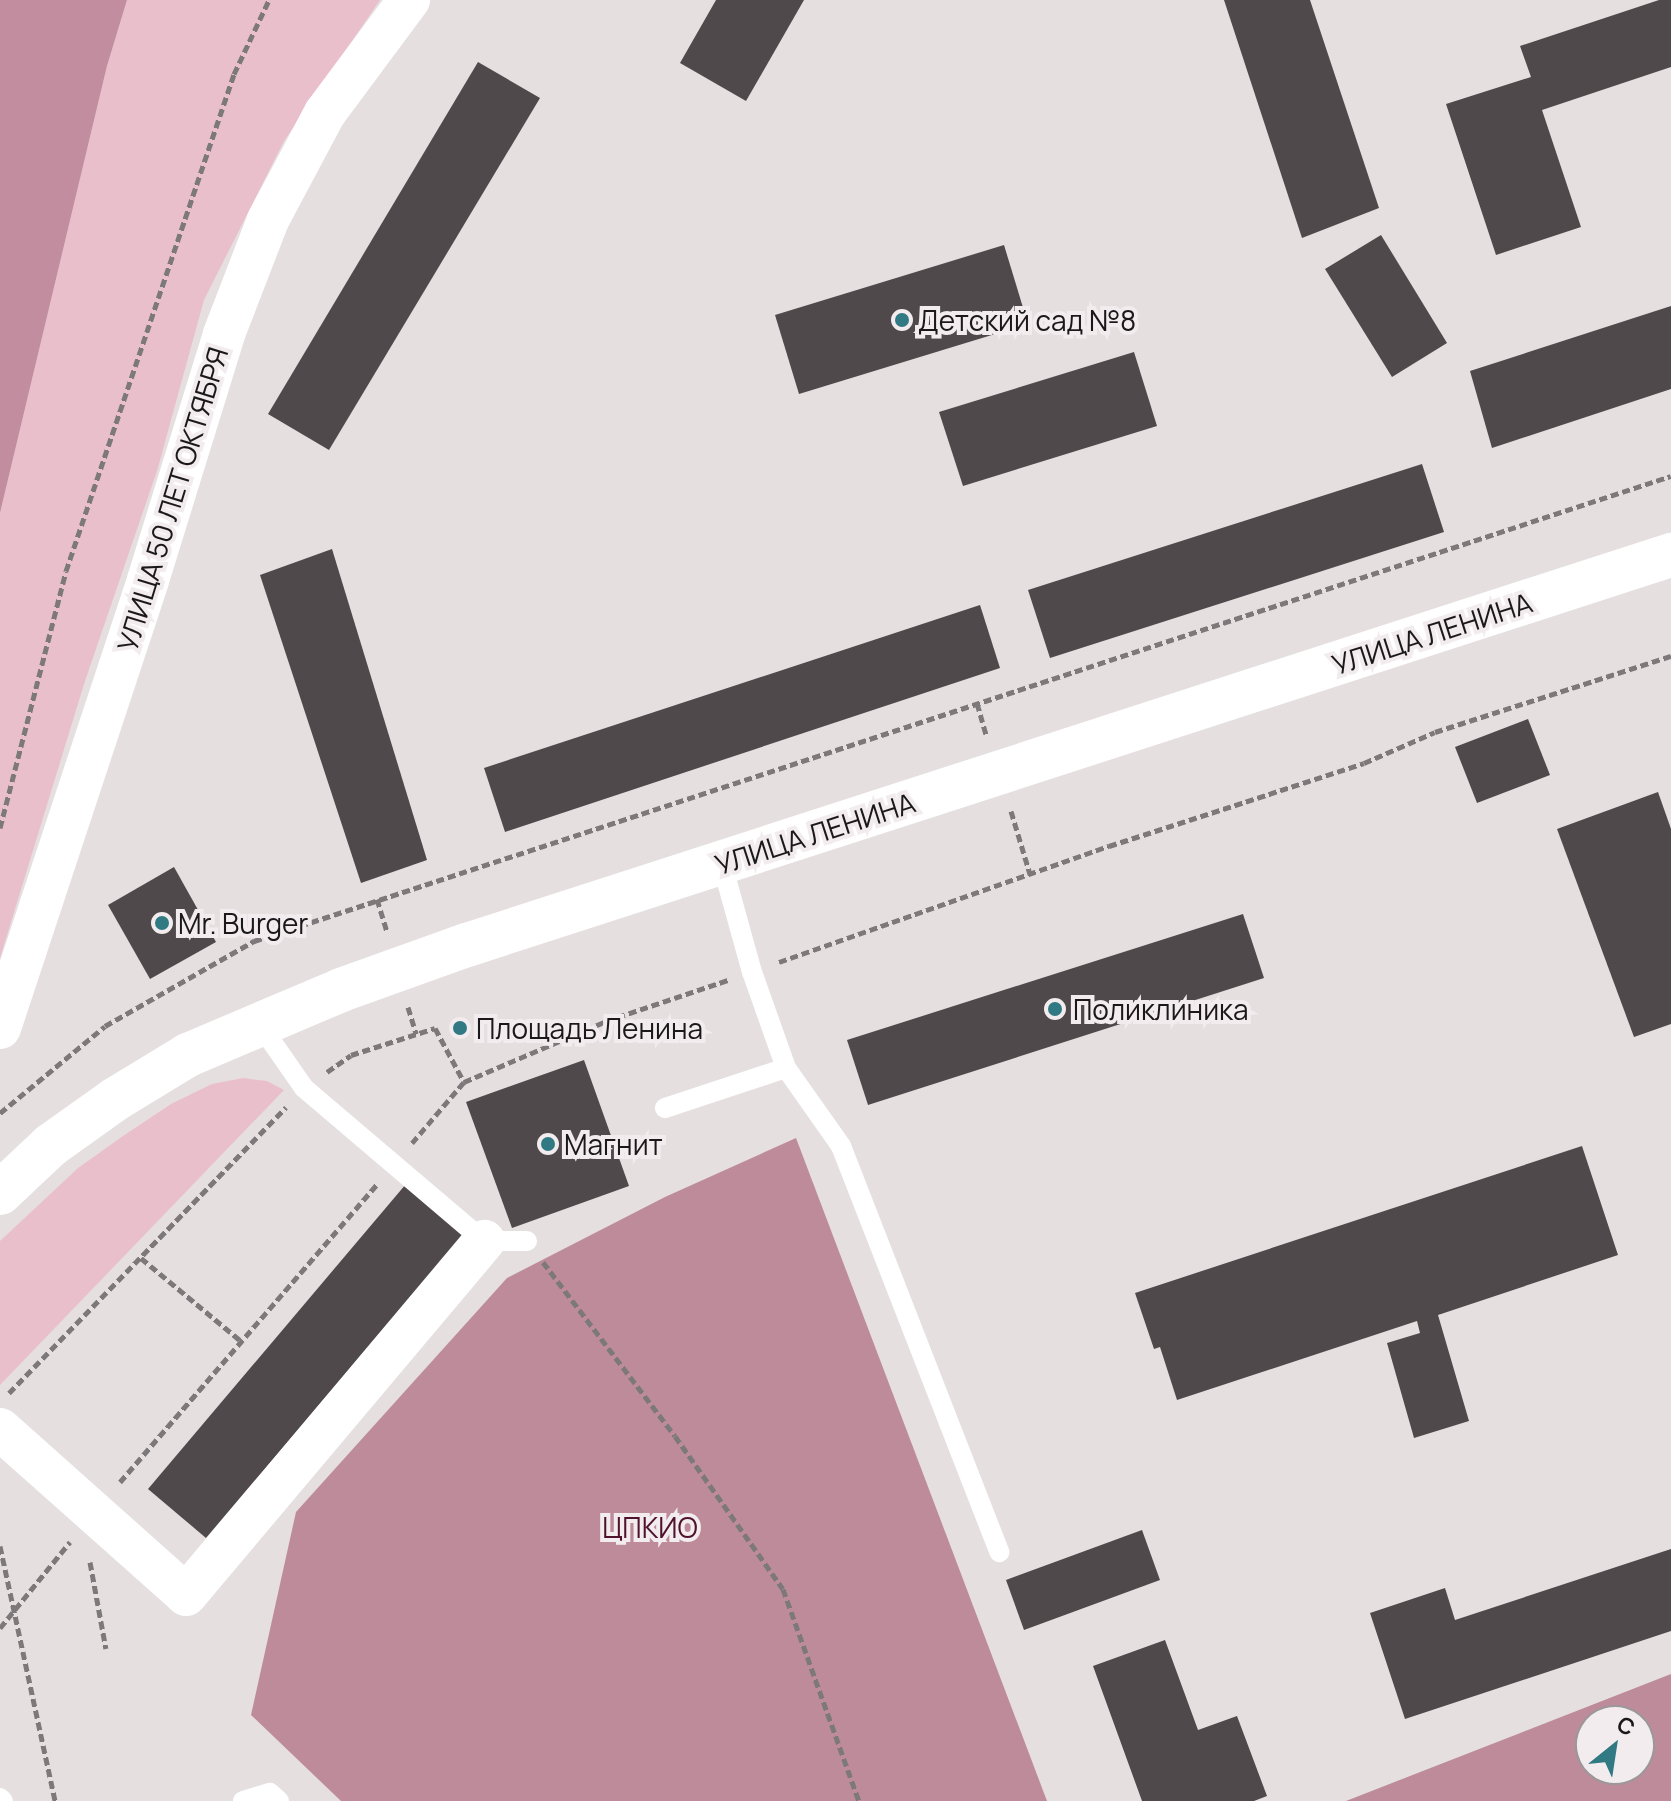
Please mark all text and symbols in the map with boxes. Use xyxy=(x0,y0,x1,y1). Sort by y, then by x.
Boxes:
place label: Детский сад №8 xyxy=(918,303,1136,337)
marker: Детский сад №8 xyxy=(893,311,911,329)
street label: УЛИЦА 50 ЛЕТ ОКТЯБРЯ xyxy=(110,342,234,656)
street label: УЛИЦА ЛЕНИНА xyxy=(1328,585,1536,681)
street label: УЛИЦА ЛЕНИНА xyxy=(711,785,919,881)
place label: Mr. Burger xyxy=(178,906,308,940)
marker: Mr. Burger xyxy=(153,914,171,932)
place label: Поликлиника xyxy=(1073,992,1249,1026)
marker: Поликлиника xyxy=(1044,998,1066,1020)
place label: Площадь Ленина xyxy=(476,1011,703,1045)
marker: Площадь Ленина xyxy=(451,1019,469,1037)
place label: Магнит xyxy=(564,1127,663,1161)
marker: Магнит xyxy=(539,1135,557,1153)
park label: ЦПКИО xyxy=(602,1510,698,1544)
north arrow xyxy=(1575,1705,1655,1785)
text: С xyxy=(1611,1709,1641,1743)

